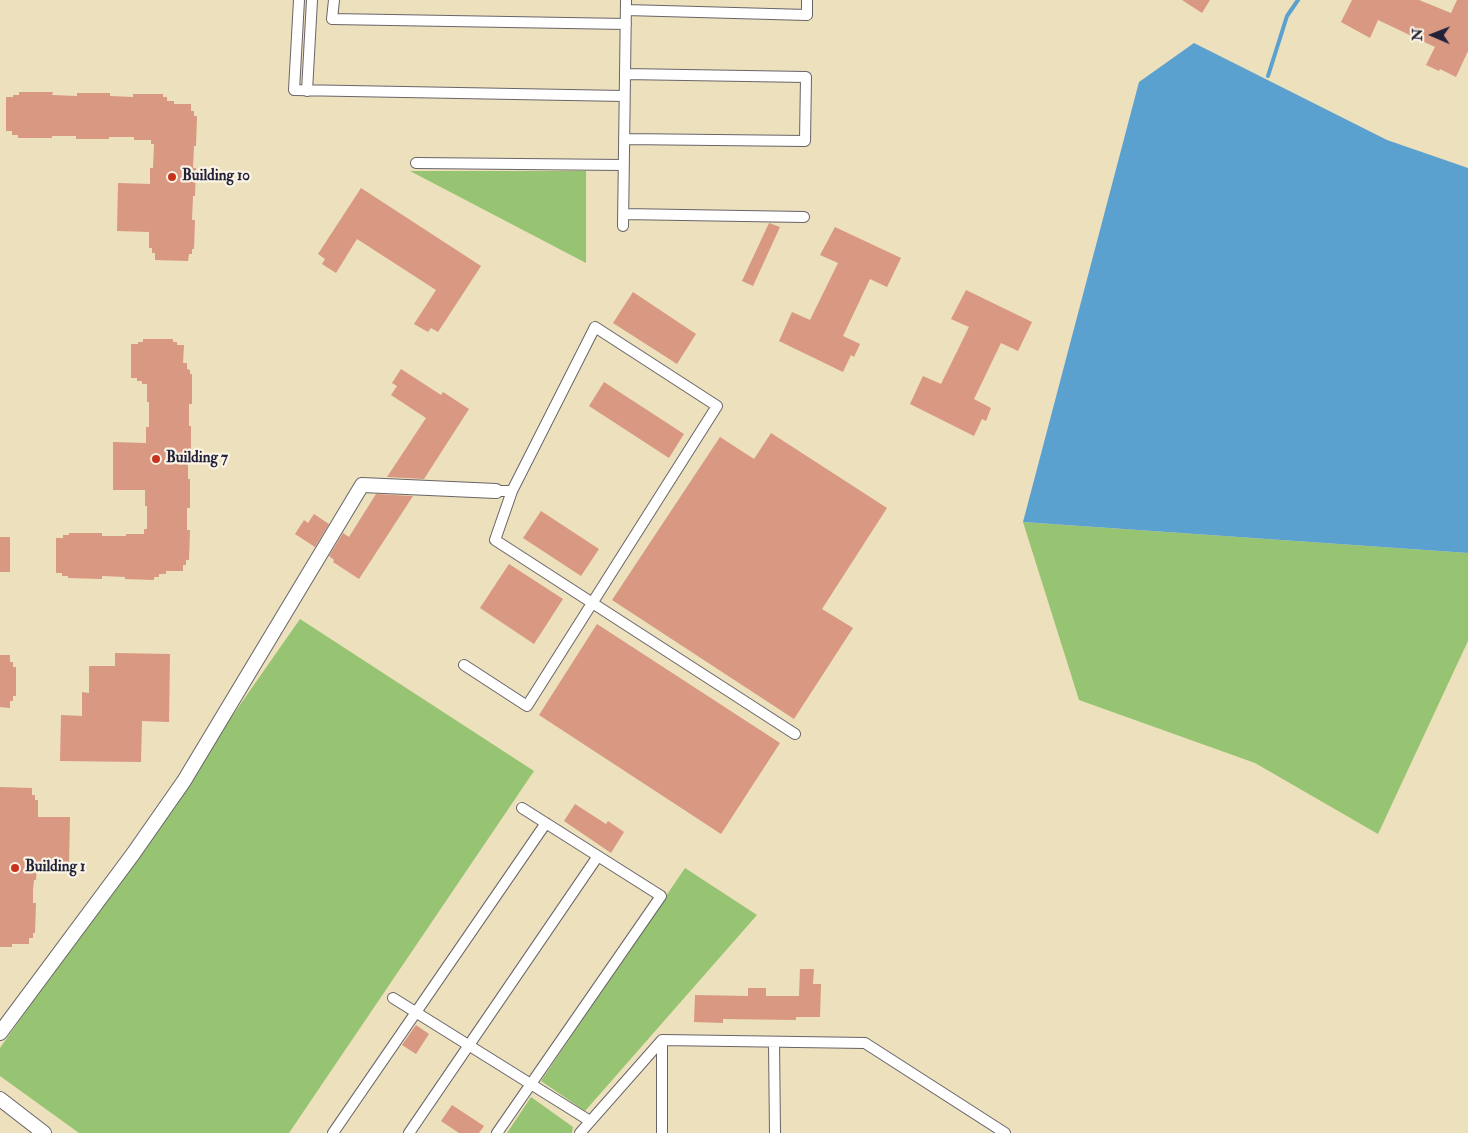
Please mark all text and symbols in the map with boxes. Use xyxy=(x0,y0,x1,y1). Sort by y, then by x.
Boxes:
north arrow xyxy=(1408,10,1458,60)
text: N xyxy=(1409,28,1426,41)
place label: Building 10 xyxy=(182,168,250,186)
marker: Building 10 xyxy=(166,171,178,183)
place label: Building 7 xyxy=(166,450,228,468)
marker: Building 7 xyxy=(150,453,162,465)
place label: Building 1 xyxy=(25,859,85,877)
marker: Building 1 xyxy=(9,862,21,874)

